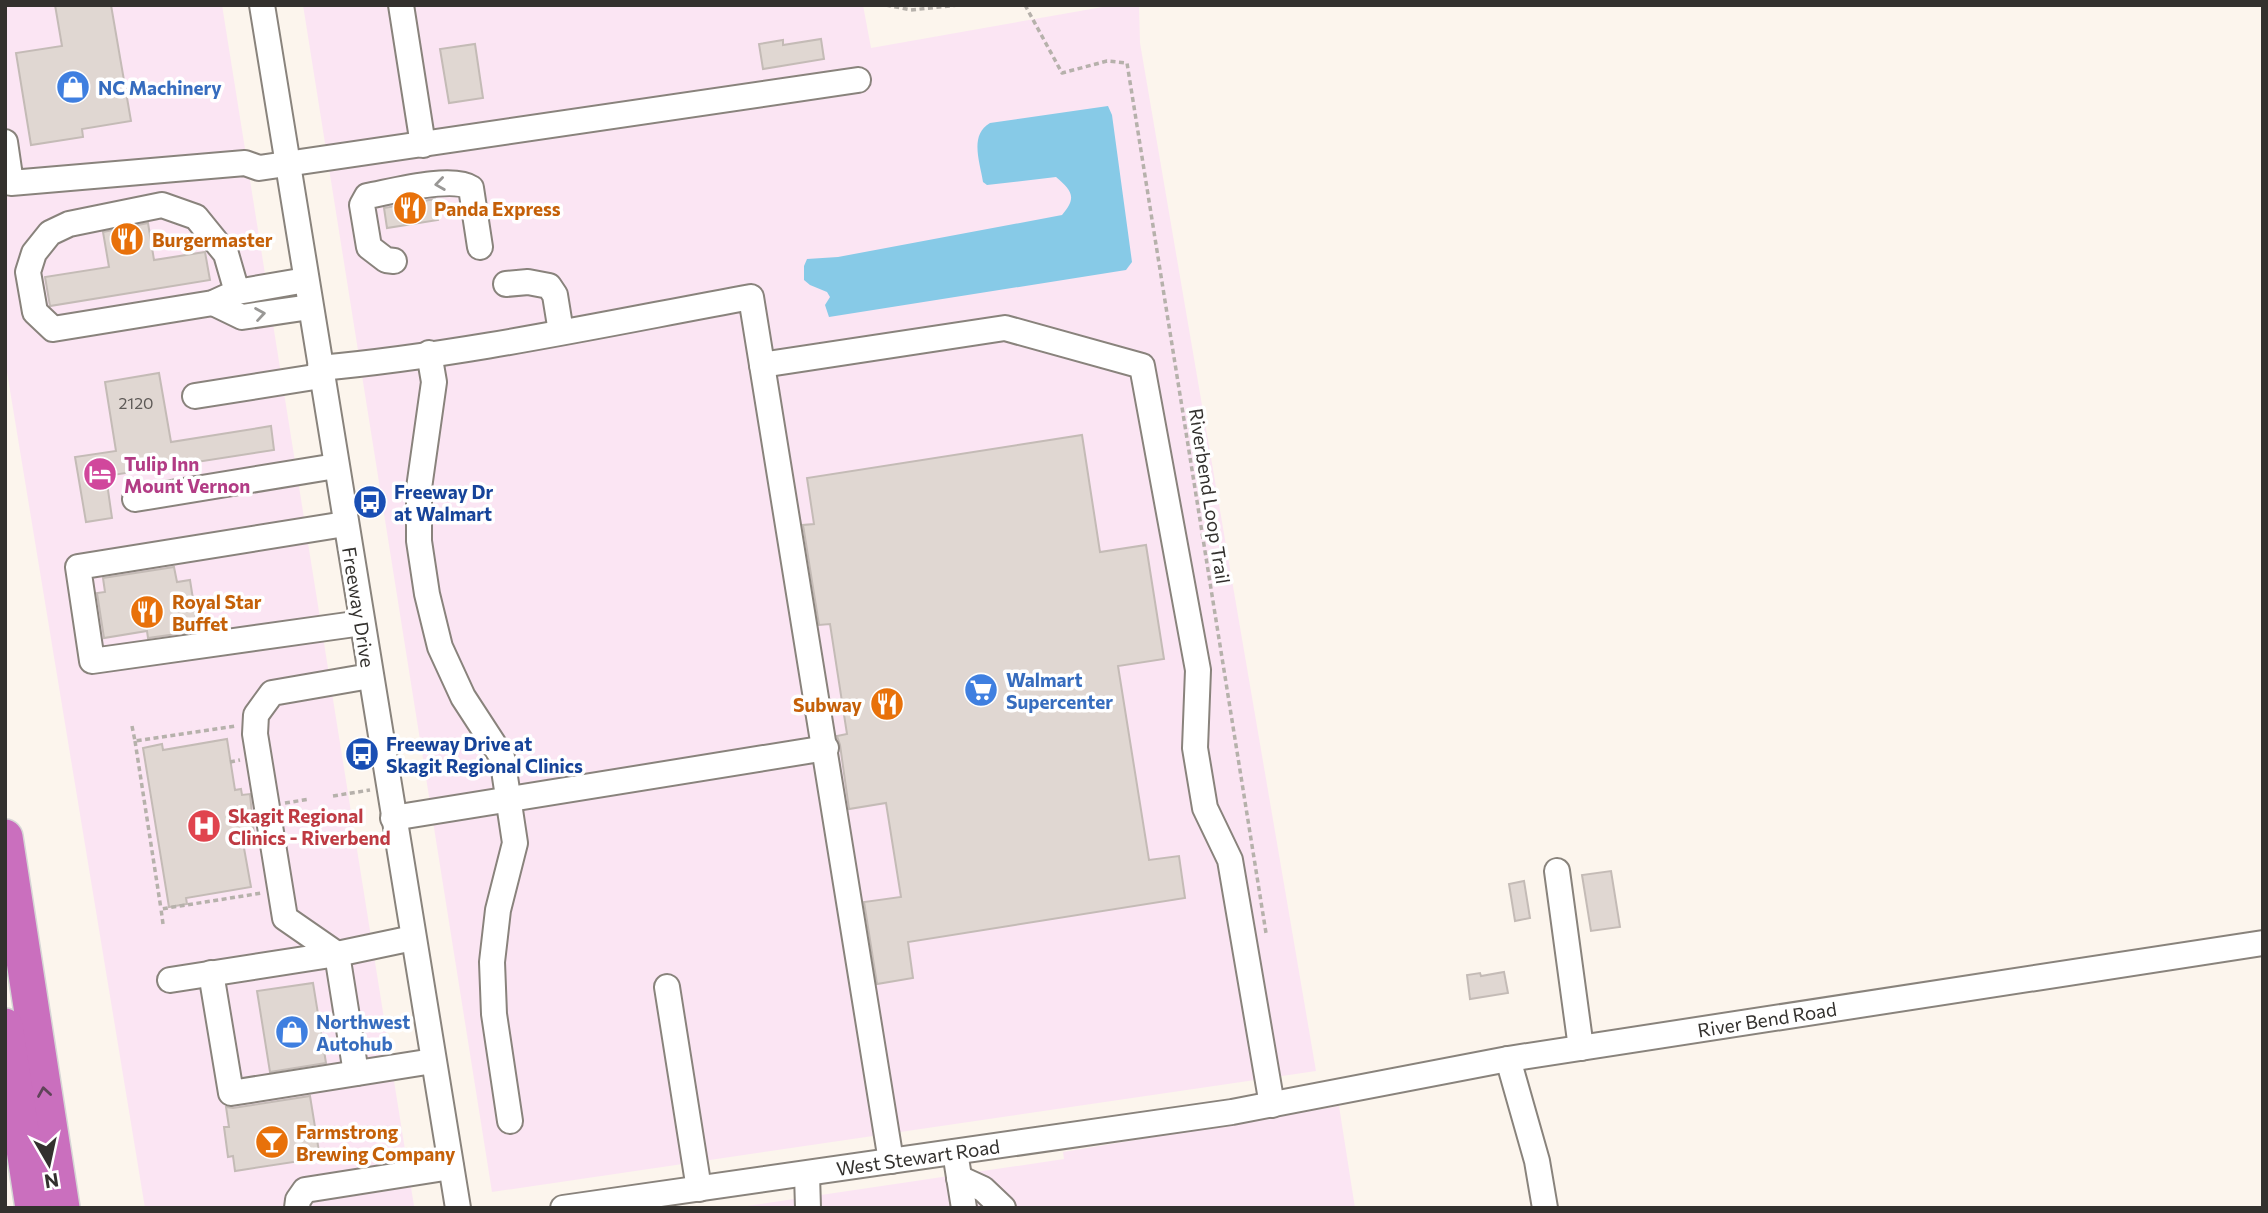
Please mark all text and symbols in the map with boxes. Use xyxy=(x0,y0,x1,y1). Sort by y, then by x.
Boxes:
shop icon: NC Machinery xyxy=(54,68,92,106)
place label: NC Machinery xyxy=(98,76,222,99)
one-way arrow xyxy=(434,177,446,192)
restaurant icon: Panda Express xyxy=(391,189,429,227)
place label: Panda Express xyxy=(434,197,561,220)
restaurant icon: Burgermaster xyxy=(108,220,146,258)
place label: Burgermaster xyxy=(152,228,273,251)
one-way arrow xyxy=(254,307,266,322)
house number: 2120 xyxy=(119,393,153,412)
street label: Riverbend Loop Trail xyxy=(1185,407,1235,585)
place label: Tulip Inn Mount Vernon xyxy=(124,452,250,497)
hotel icon: Tulip Inn Mount Vernon xyxy=(81,455,119,493)
place label: Freeway Dr at Walmart xyxy=(394,480,493,525)
bus stop icon: Freeway Dr at Walmart xyxy=(351,483,389,521)
street label: Freeway Drive xyxy=(338,545,380,669)
place label: Royal Star Buffet xyxy=(172,590,262,635)
restaurant icon: Royal Star Buffet xyxy=(128,593,166,631)
place label: Walmart Supercenter xyxy=(1006,668,1113,713)
supermarket icon: Walmart Supercenter xyxy=(962,671,1000,709)
restaurant icon: Subway xyxy=(868,685,906,723)
place label: Subway xyxy=(793,693,863,716)
place label: Freeway Drive at Skagit Regional Clinics xyxy=(386,732,583,777)
bus stop icon: Freeway Drive at Skagit Regional Clinics xyxy=(343,735,381,773)
place label: Skagit Regional Clinics - Riverbend xyxy=(228,804,391,849)
hospital icon: Skagit Regional Clinics - Riverbend xyxy=(185,807,223,845)
street label: River Bend Road xyxy=(1696,997,1838,1041)
place label: Northwest Autohub xyxy=(316,1010,410,1055)
shop icon: Northwest Autohub xyxy=(273,1013,311,1051)
one-way arrow xyxy=(37,1086,52,1098)
place label: Farmstrong Brewing Company xyxy=(296,1120,456,1165)
bar icon: Farmstrong Brewing Company xyxy=(253,1123,291,1161)
north arrow xyxy=(14,1129,84,1199)
street label: West Stewart Road xyxy=(835,1134,1001,1180)
text: N xyxy=(43,1169,61,1194)

